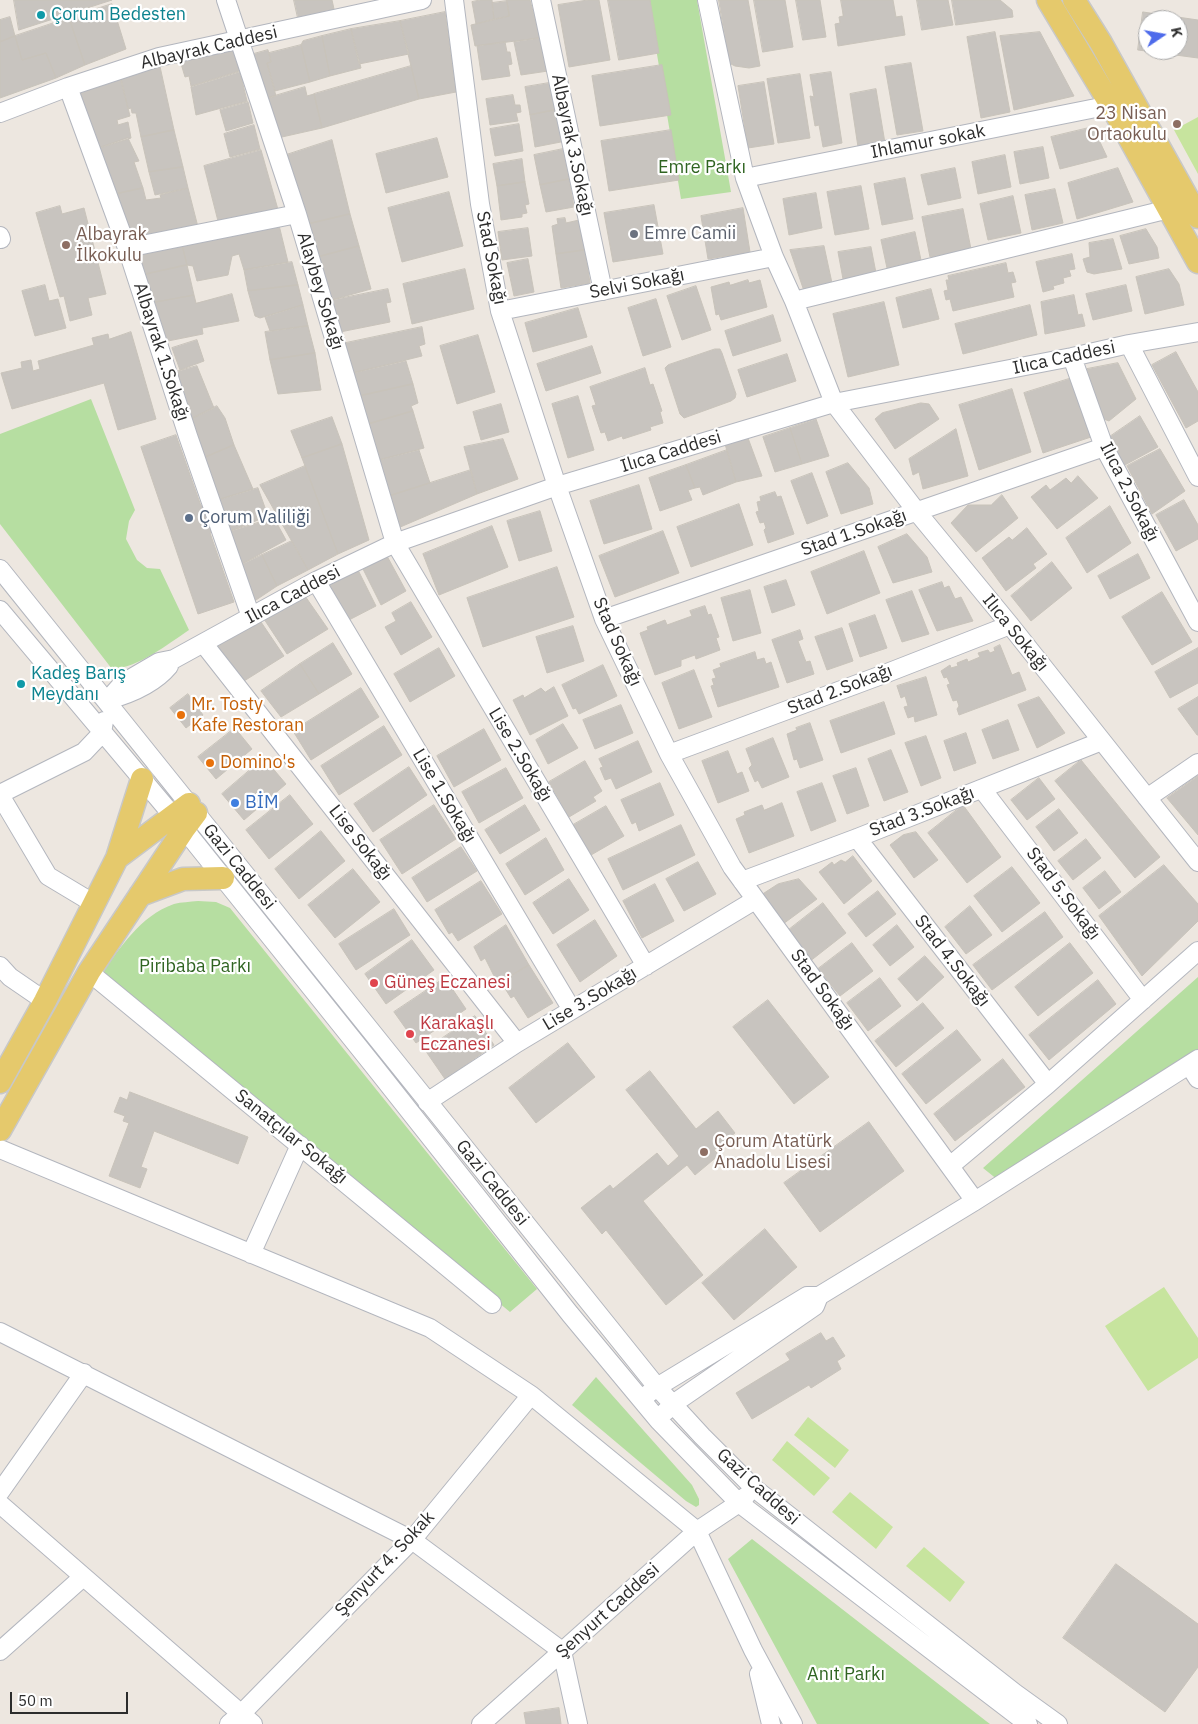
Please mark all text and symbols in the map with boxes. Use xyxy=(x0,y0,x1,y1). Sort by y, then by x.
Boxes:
place label: Çorum Bedesten xyxy=(51,4,186,26)
marker: Çorum Bedesten xyxy=(35,9,47,21)
north arrow xyxy=(1138,10,1188,60)
street label: Albayrak Caddesi xyxy=(138,22,280,74)
text: K xyxy=(1167,25,1187,39)
street label: Albayrak 3.Sokağı xyxy=(546,72,598,218)
place label: 23 Nisan Ortaokulu xyxy=(1087,103,1167,146)
marker: 23 Nisan Ortaokulu xyxy=(1171,118,1183,130)
street label: Ihlamur sokak xyxy=(869,120,987,164)
park label: Emre Parkı xyxy=(658,157,746,179)
street label: Stad Sokağı xyxy=(471,209,511,307)
place label: Emre Camii xyxy=(644,223,736,245)
place label: Albayrak İlkokulu xyxy=(76,224,147,266)
marker: Emre Camii xyxy=(628,228,640,240)
street label: Alaybey Sokağı xyxy=(292,230,348,352)
marker: Albayrak İlkokulu xyxy=(60,239,72,251)
street label: Selvi Sokağı xyxy=(588,264,686,304)
street label: Albayrak 1.Sokağı xyxy=(128,280,194,424)
street label: Ilıca Caddesi xyxy=(1011,337,1117,379)
street label: Ilıca Caddesi xyxy=(618,426,724,478)
street label: Ilıca 2.Sokağı xyxy=(1095,439,1163,545)
street label: Stad 1.Sokağı xyxy=(798,505,910,561)
place label: Çorum Valiliği xyxy=(199,507,310,529)
marker: Çorum Valiliği xyxy=(183,512,195,524)
street label: Ilıca Caddesi xyxy=(242,561,344,629)
street label: Ilıca Sokağı xyxy=(977,590,1053,676)
street label: Stad Sokağı xyxy=(588,594,646,690)
street label: Stad 2.Sokağı xyxy=(785,660,895,720)
place label: Kadeş Barış Meydanı xyxy=(31,663,126,706)
marker: Kadeş Barış Meydanı xyxy=(15,678,27,690)
place label: Mr. Tosty Kafe Restoran xyxy=(191,694,304,736)
street label: Lise 2.Sokağı xyxy=(484,704,556,806)
marker: Mr. Tosty Kafe Restoran xyxy=(175,709,187,721)
street label: Lise 1.Sokağı xyxy=(408,745,480,847)
place label: Domino's xyxy=(220,752,295,774)
marker: Domino's xyxy=(204,757,216,769)
street label: Stad 3.Sokağı xyxy=(867,782,977,842)
place label: BİM xyxy=(245,792,279,814)
marker: BİM xyxy=(229,797,241,809)
street label: Lise Sokağı xyxy=(324,801,396,885)
street label: Gazi Caddesi xyxy=(198,820,280,914)
street label: Stad 5.Sokağı xyxy=(1021,843,1105,945)
street label: Stad 4.Sokağı xyxy=(910,911,994,1011)
street label: Stad Sokağı xyxy=(785,945,859,1035)
park label: Piribaba Parkı xyxy=(139,956,251,978)
street label: Lise 3.Sokağı xyxy=(539,963,641,1035)
place label: Güneş Eczanesi xyxy=(384,972,511,994)
marker: Güneş Eczanesi xyxy=(368,977,380,989)
place label: Karakaşlı Eczanesi xyxy=(420,1013,494,1056)
marker: Karakaşlı Eczanesi xyxy=(404,1028,416,1040)
street label: Sanatçılar Sokağı xyxy=(230,1085,352,1189)
place label: Çorum Atatürk Anadolu Lisesi xyxy=(714,1131,832,1174)
street label: Gazi Caddesi xyxy=(451,1136,533,1230)
marker: Çorum Atatürk Anadolu Lisesi xyxy=(698,1146,710,1158)
street label: Gazi Caddesi xyxy=(712,1444,804,1530)
street label: Şenyurt 4. Sokak xyxy=(331,1507,439,1621)
street label: Şenyurt Caddesi xyxy=(552,1559,664,1663)
park label: Anıt Parkı xyxy=(807,1664,885,1686)
scale bar xyxy=(12,1682,130,1714)
text: 50 m xyxy=(18,1691,53,1710)

